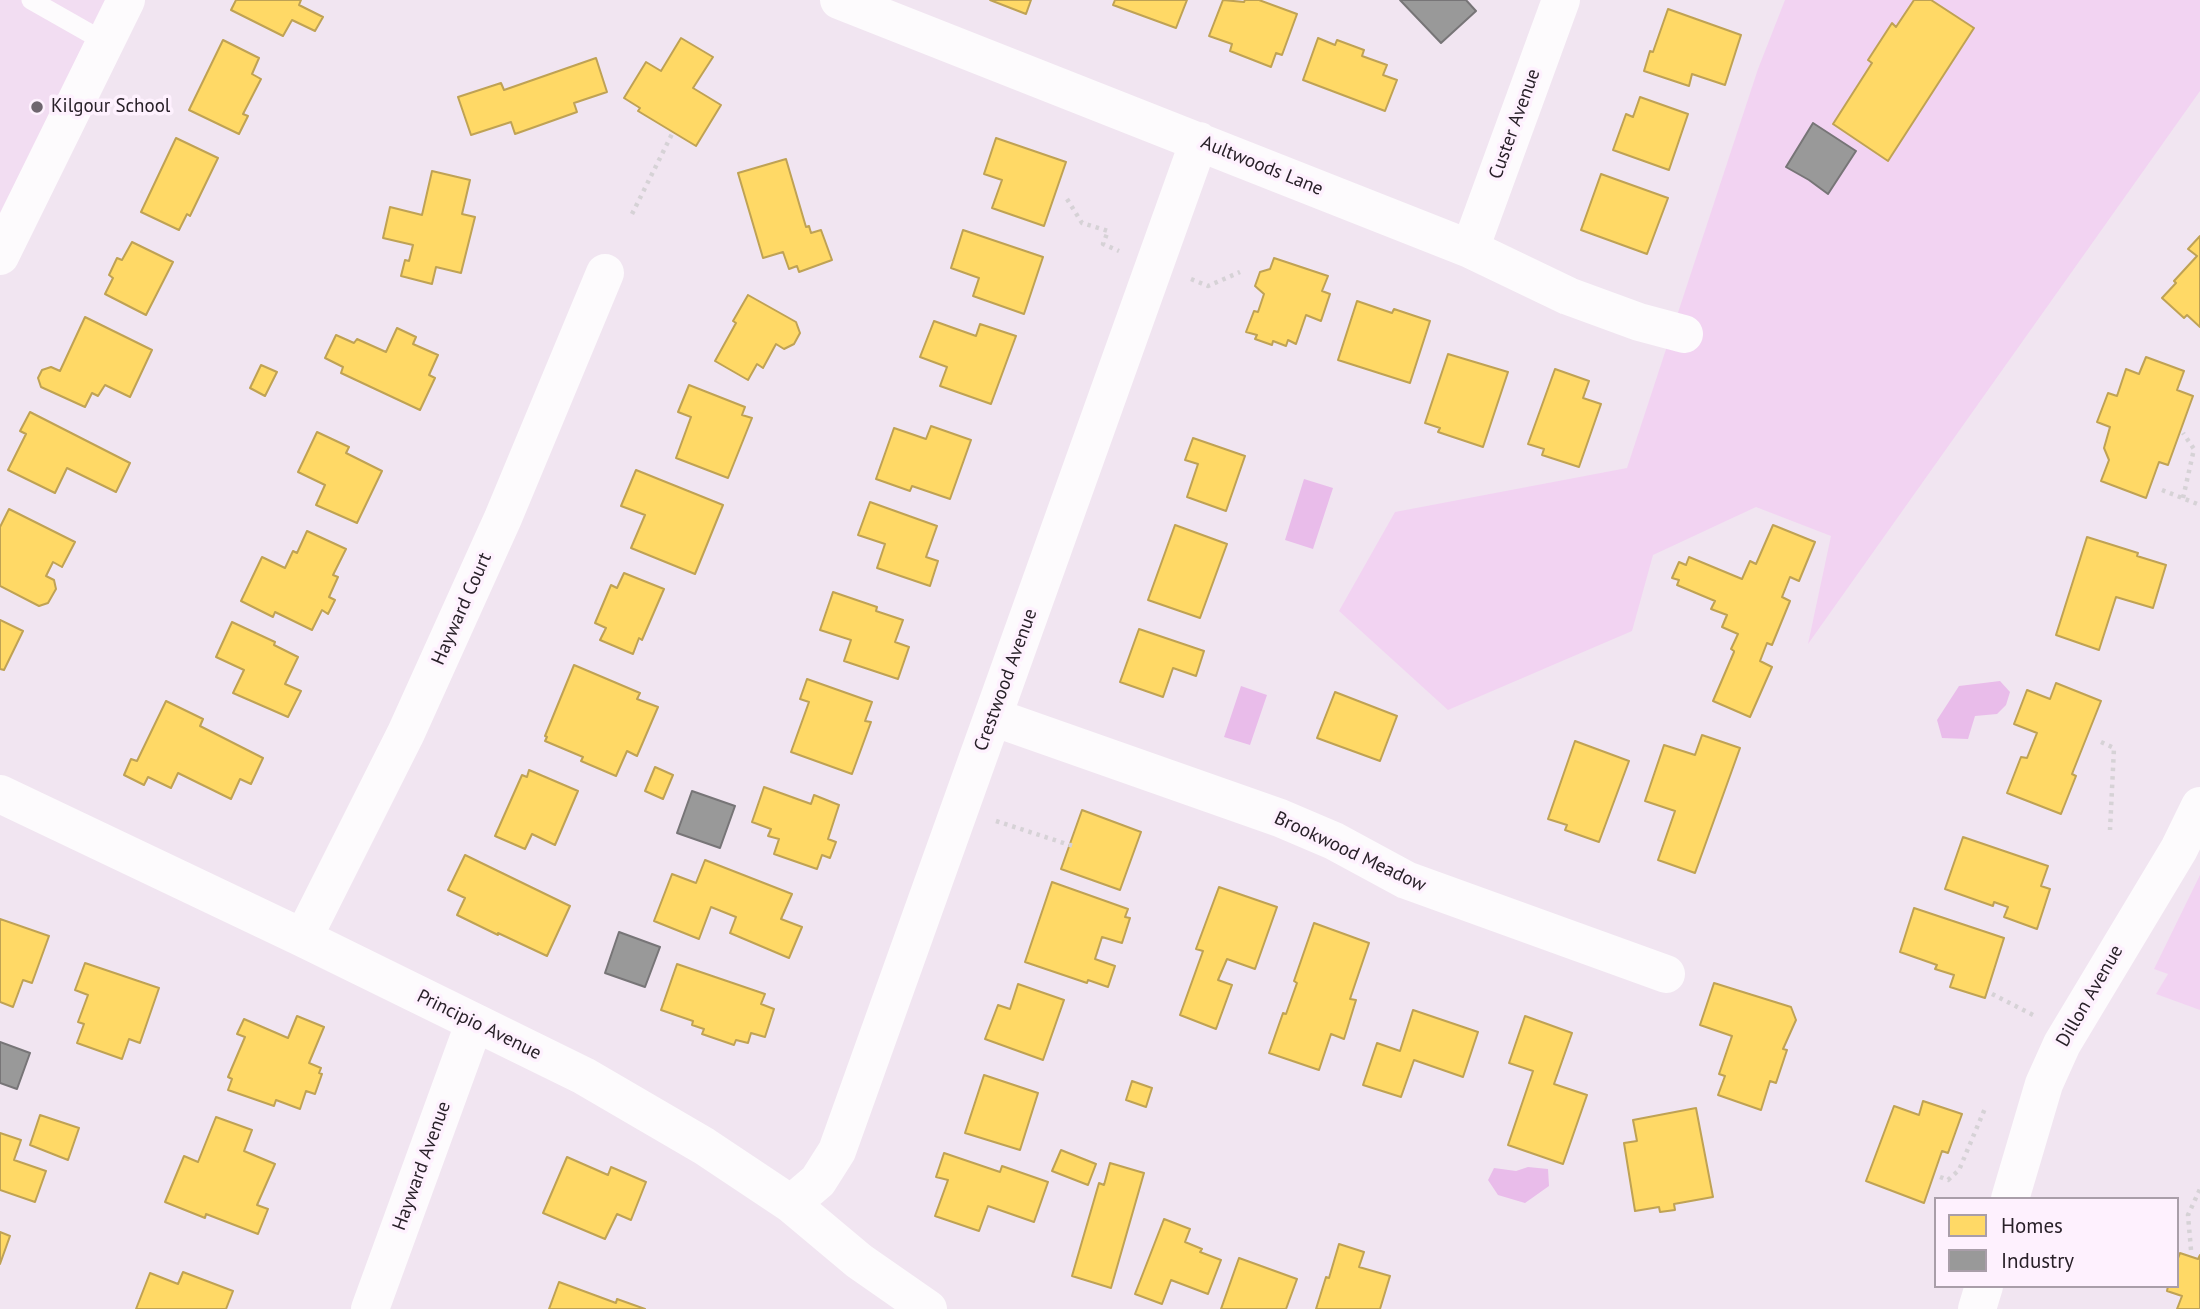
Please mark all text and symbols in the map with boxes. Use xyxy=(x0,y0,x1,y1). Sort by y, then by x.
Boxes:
street label: Custer Avenue xyxy=(1485,66,1545,182)
place label: Kilgour School xyxy=(51,96,170,118)
marker: Kilgour School xyxy=(29,99,45,115)
street label: Aultwoods Lane xyxy=(1198,131,1326,201)
street label: Hayward Court xyxy=(427,549,497,669)
street label: Crestwood Avenue xyxy=(970,606,1042,754)
street label: Brookwood Meadow xyxy=(1271,807,1429,897)
street label: Dillon Avenue xyxy=(2052,941,2128,1051)
street label: Principio Avenue xyxy=(413,985,545,1065)
street label: Hayward Avenue xyxy=(388,1098,456,1234)
legend xyxy=(1934,1197,2179,1288)
text: Homes xyxy=(2001,1212,2063,1239)
text: Industry xyxy=(2001,1247,2074,1274)

